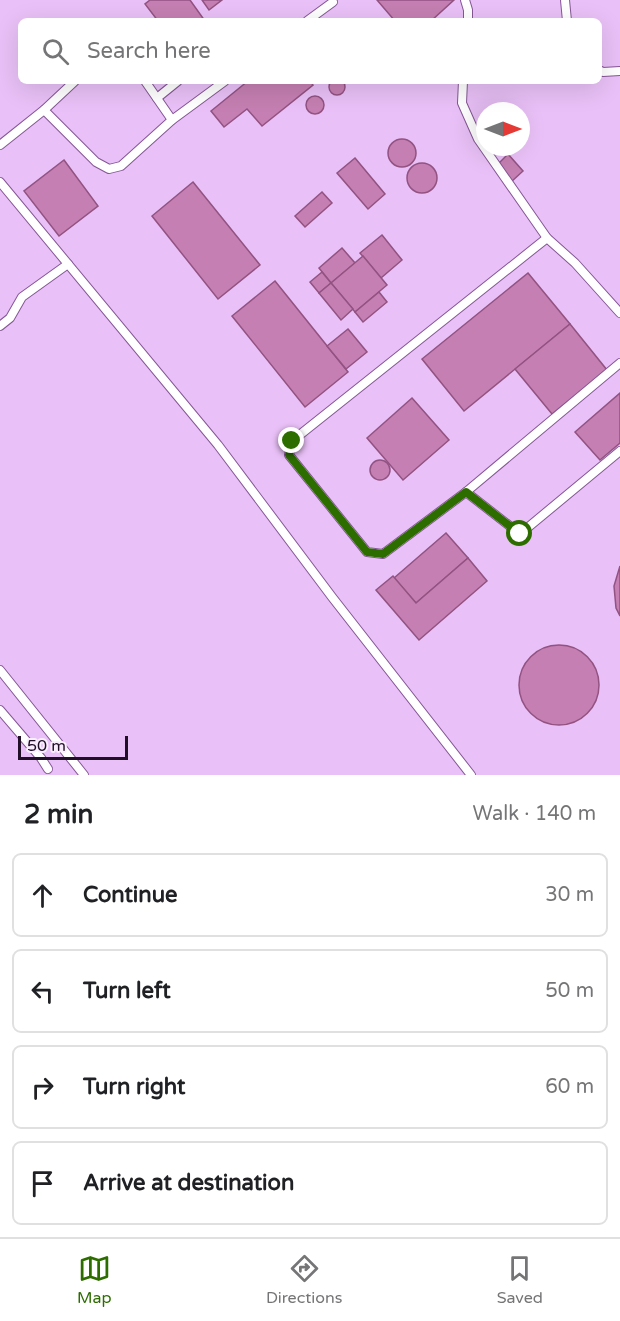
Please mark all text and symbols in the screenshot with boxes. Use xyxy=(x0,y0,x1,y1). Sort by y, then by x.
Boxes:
search box xyxy=(18,18,602,84)
icon: search xyxy=(39,35,72,68)
text: Search here xyxy=(87,38,211,64)
north arrow xyxy=(476,102,530,156)
route end xyxy=(278,427,304,453)
route start xyxy=(506,520,532,546)
scale bar xyxy=(18,733,128,760)
text: 50 m xyxy=(27,736,66,756)
text: 2 min xyxy=(24,799,93,830)
text: Walk · 140 m xyxy=(473,802,596,826)
icon: ahead xyxy=(26,879,59,912)
text: Continue xyxy=(83,882,178,908)
text: 30 m xyxy=(545,883,594,907)
icon: left xyxy=(26,975,59,1008)
text: Turn left xyxy=(83,978,171,1004)
text: 50 m xyxy=(545,979,594,1003)
icon: right xyxy=(26,1071,59,1104)
text: Turn right xyxy=(83,1074,185,1100)
text: 60 m xyxy=(545,1075,594,1099)
icon: arrive xyxy=(26,1167,59,1200)
text: Arrive at destination xyxy=(83,1170,294,1196)
tab: Map xyxy=(77,1252,112,1308)
tab: Directions xyxy=(266,1252,342,1308)
tab: Saved xyxy=(497,1252,543,1308)

